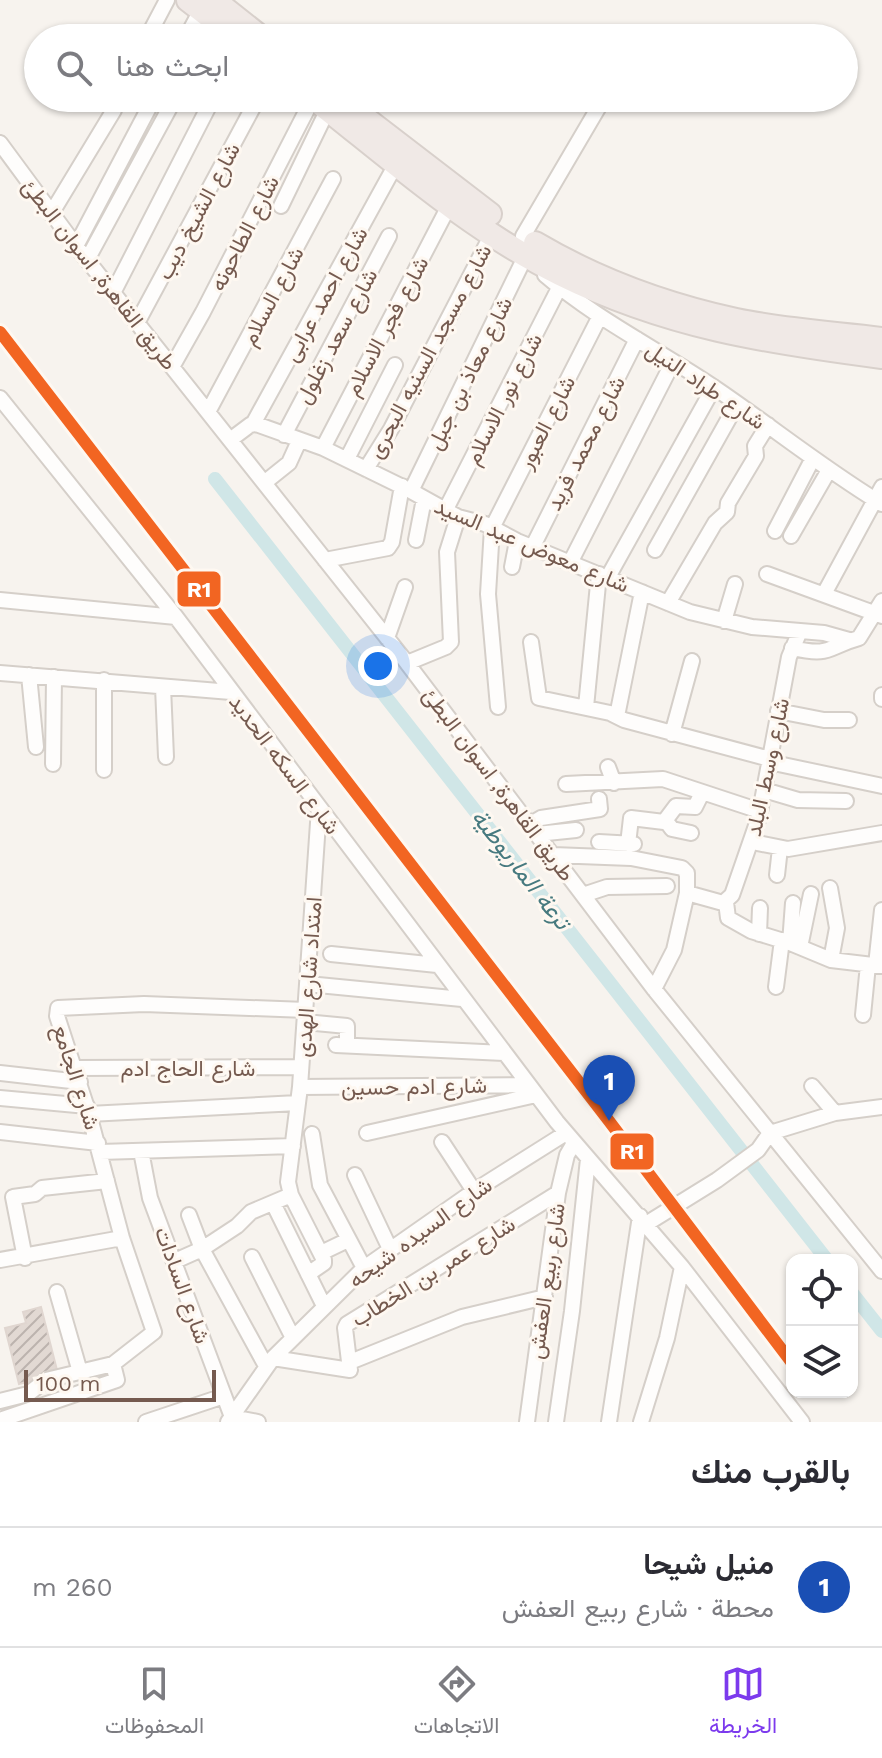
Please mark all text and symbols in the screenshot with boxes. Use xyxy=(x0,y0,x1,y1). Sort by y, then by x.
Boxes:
search box xyxy=(24,24,858,112)
icon: search xyxy=(52,46,96,90)
text: ابحث هنا xyxy=(116,48,229,83)
street label: شارع الشيخ ديب xyxy=(152,139,247,285)
street label: شارع الطاحونه xyxy=(205,171,286,296)
street label: طريق القاهرة, اسوان البطئ xyxy=(16,174,182,376)
street label: شارع احمد عرابى xyxy=(278,223,374,367)
street label: شارع مسجد السنيه البحرى xyxy=(362,240,498,463)
street label: شارع السلام xyxy=(236,243,311,351)
street label: شارع فجر الاسلام xyxy=(339,252,435,401)
street label: شارع سعد زغلول xyxy=(290,265,384,409)
street label: شارع معاذ بن جبل xyxy=(422,293,519,455)
street label: شارع نور الاسلام xyxy=(460,329,549,470)
street label: شارع طراد النيل xyxy=(640,336,770,436)
street label: شارع العبور xyxy=(512,372,582,475)
street label: شارع محمد فريد xyxy=(541,372,632,515)
street label: شارع معوض عبد السيد xyxy=(430,493,633,600)
line badge: R1 xyxy=(176,570,222,608)
text: R1 xyxy=(187,577,211,602)
your location xyxy=(358,646,398,686)
street label: طريق القاهرة, اسوان البطئ xyxy=(417,683,580,887)
street label: شارع السكه الحديد xyxy=(222,689,345,840)
street label: شارع وسط البلد xyxy=(741,696,796,839)
water label: ترعة الماريوطية xyxy=(465,803,578,937)
street label: امتداد شارع الهدى xyxy=(290,896,329,1058)
street label: شارع الجامع xyxy=(46,1022,105,1133)
pin: 1 xyxy=(583,1055,635,1121)
street label: شارع الحاج ادم xyxy=(121,1056,255,1083)
street label: شارع ادم حسين xyxy=(341,1073,487,1102)
line badge: R1 xyxy=(609,1132,655,1171)
text: R1 xyxy=(620,1139,644,1164)
street label: شارع السيده شيحه xyxy=(344,1172,498,1294)
street label: شارع ربيع العفش xyxy=(523,1201,572,1361)
street label: شارع عمر بن الخطاب xyxy=(347,1211,521,1334)
street label: شارع السادات xyxy=(148,1223,215,1348)
map controls xyxy=(786,1254,858,1398)
button: locate xyxy=(786,1254,858,1326)
button: layers xyxy=(786,1326,858,1398)
scale bar xyxy=(24,1366,216,1402)
text: 100 m xyxy=(36,1371,100,1396)
text: بالقرب منك xyxy=(691,1451,850,1491)
text: منيل شيحا xyxy=(643,1546,774,1581)
text: 260 m xyxy=(32,1572,113,1602)
text: 1 xyxy=(818,1572,830,1602)
text: محطة · شارع ربيع العفش xyxy=(502,1593,774,1623)
tab: المحفوظات xyxy=(105,1662,204,1745)
tab: الاتجاهات xyxy=(414,1662,499,1745)
tab: الخريطة xyxy=(709,1662,777,1745)

